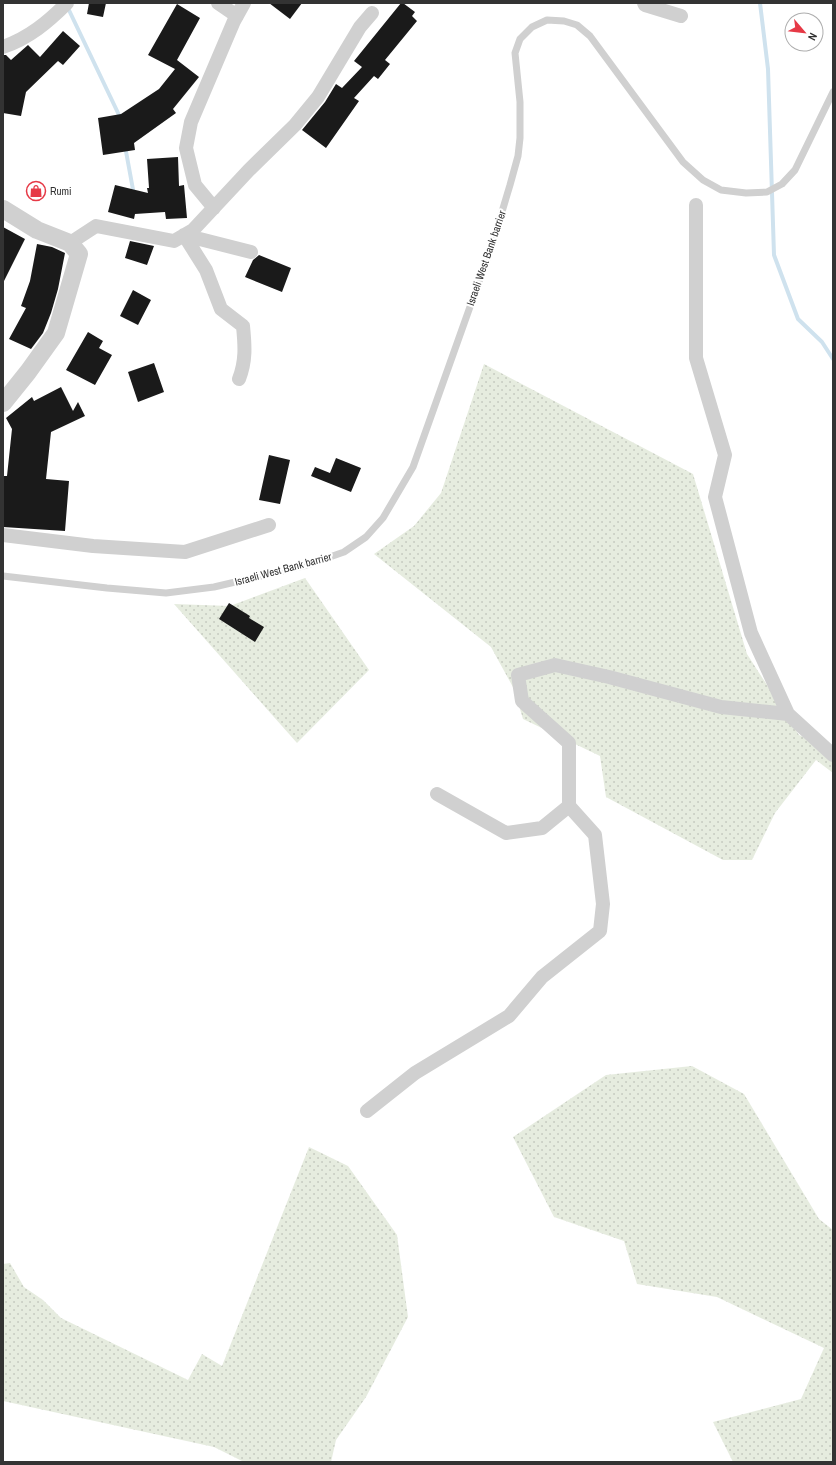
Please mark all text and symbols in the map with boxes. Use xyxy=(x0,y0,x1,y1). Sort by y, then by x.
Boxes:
north arrow xyxy=(784,12,824,52)
text: N xyxy=(805,31,821,43)
shop icon: Rumi xyxy=(25,180,47,202)
place label: Rumi xyxy=(50,184,72,198)
street label: Israeli West Bank barrier xyxy=(463,209,509,307)
street label: Israeli West Bank barrier xyxy=(233,549,333,589)

